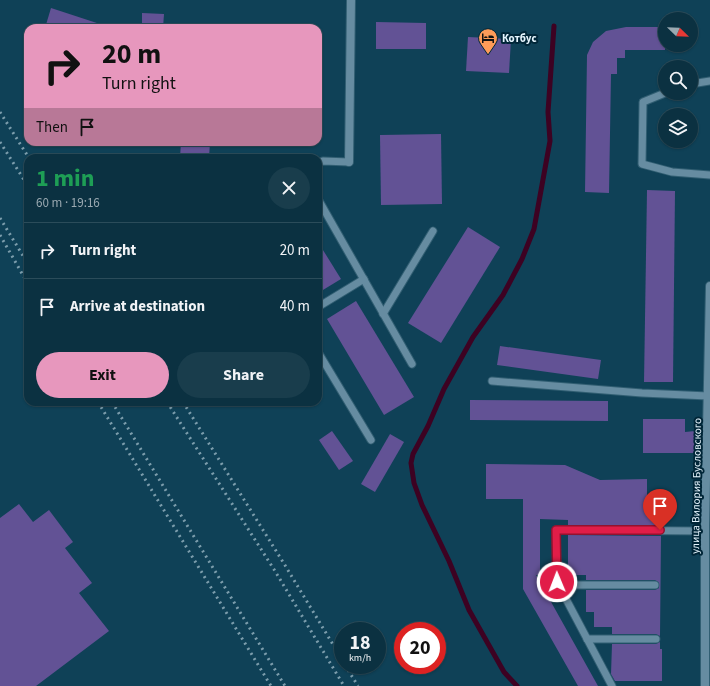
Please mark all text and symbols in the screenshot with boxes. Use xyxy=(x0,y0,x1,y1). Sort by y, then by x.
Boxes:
north arrow xyxy=(658,12,698,52)
map controls xyxy=(658,12,698,148)
hotel icon: Котбус xyxy=(477,27,499,55)
place label: Котбус xyxy=(502,31,537,46)
text: 20 m xyxy=(102,34,161,74)
icon: right xyxy=(36,40,88,92)
button: search xyxy=(658,60,698,100)
text: Turn right xyxy=(102,71,176,96)
button: layers xyxy=(658,108,698,148)
icon: arrive xyxy=(76,116,98,138)
text: Then xyxy=(36,117,68,138)
text: 1 min xyxy=(36,161,94,196)
button: close xyxy=(268,167,310,209)
text: 60 m · 19:16 xyxy=(36,194,100,212)
icon: right xyxy=(36,240,58,262)
text: Turn right xyxy=(70,240,136,261)
text: 20 m xyxy=(280,240,310,261)
icon: arrive xyxy=(36,296,58,318)
text: Arrive at destination xyxy=(70,296,205,317)
text: 40 m xyxy=(280,296,310,317)
button: Exit xyxy=(36,352,169,398)
button: Share xyxy=(177,352,310,398)
street label: улица Вилория Бусловского xyxy=(688,418,705,554)
pin xyxy=(643,489,677,530)
icon: arrive xyxy=(649,495,671,517)
position arrow xyxy=(536,561,578,603)
speed limit sign: 20 xyxy=(394,622,446,674)
text: 18 xyxy=(349,629,371,657)
text: km/h xyxy=(349,651,371,665)

